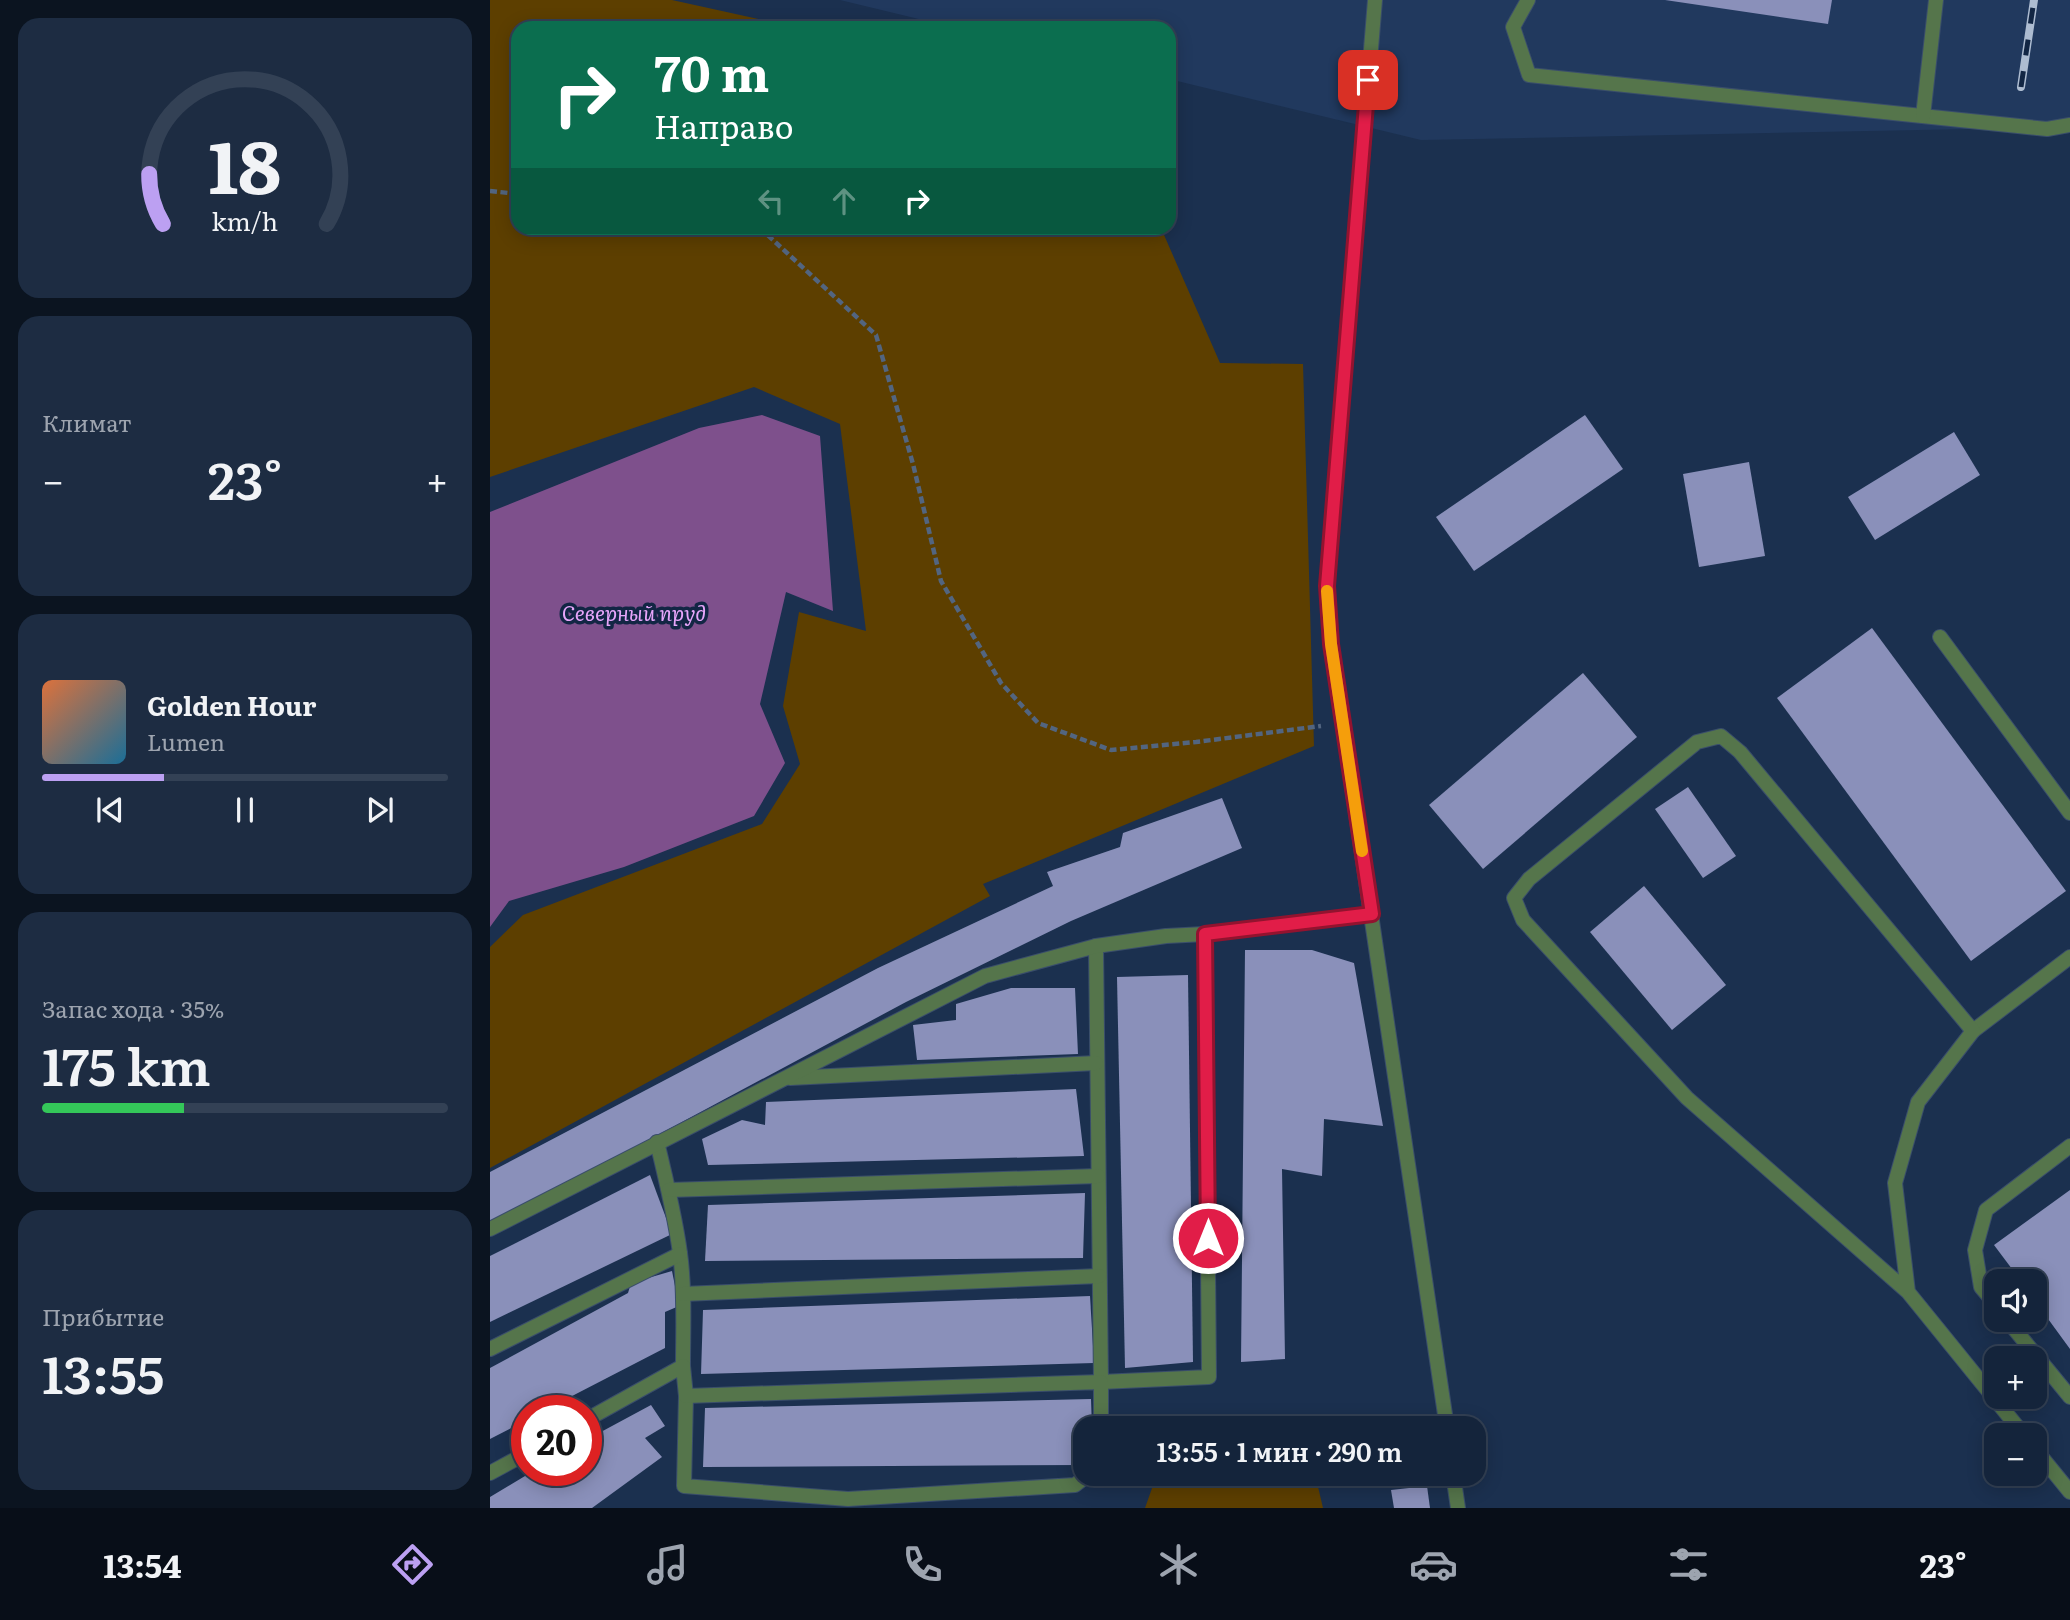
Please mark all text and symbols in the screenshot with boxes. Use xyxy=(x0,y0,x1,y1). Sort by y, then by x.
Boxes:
text: 70 m xyxy=(654,34,769,107)
icon: right xyxy=(539,49,630,140)
pin xyxy=(1338,50,1398,110)
icon: arrive xyxy=(1349,61,1387,99)
text: Направо xyxy=(654,101,794,149)
text: 18 xyxy=(208,108,282,216)
icon: left xyxy=(752,182,790,220)
icon: ahead xyxy=(825,182,863,220)
icon: right xyxy=(898,182,936,220)
text: km/h xyxy=(212,202,278,239)
text: Климат xyxy=(42,405,132,439)
text: 23° xyxy=(208,439,282,516)
text: − xyxy=(42,450,64,507)
text: + xyxy=(426,450,448,507)
water label: Северный пруд xyxy=(562,596,706,627)
text: Golden Hour xyxy=(147,685,316,724)
text: Lumen xyxy=(147,724,225,758)
icon: previous xyxy=(91,791,129,829)
icon: pause xyxy=(226,791,264,829)
icon: next xyxy=(361,791,399,829)
text: Запас хода · 35% xyxy=(42,991,224,1025)
text: 175 km xyxy=(42,1025,211,1102)
position arrow xyxy=(1171,1201,1245,1275)
map controls xyxy=(1984,1269,2047,1486)
button: sound xyxy=(1984,1269,2047,1332)
text: Прибытие xyxy=(42,1299,164,1333)
text: 13:55 xyxy=(42,1333,164,1410)
button: + xyxy=(1984,1346,2047,1409)
speed limit sign: 20 xyxy=(511,1395,602,1486)
button: − xyxy=(1984,1423,2047,1486)
text: 13:55 · 1 мин · 290 m xyxy=(1157,1431,1402,1470)
text: 13:54 xyxy=(103,1540,182,1588)
icon: directions xyxy=(388,1540,437,1589)
icon: music xyxy=(643,1540,692,1589)
icon: phone xyxy=(898,1540,947,1589)
icon: climate xyxy=(1154,1540,1203,1589)
icon: car xyxy=(1409,1540,1458,1589)
icon: filters xyxy=(1664,1540,1713,1589)
text: 23° xyxy=(1920,1540,1967,1588)

